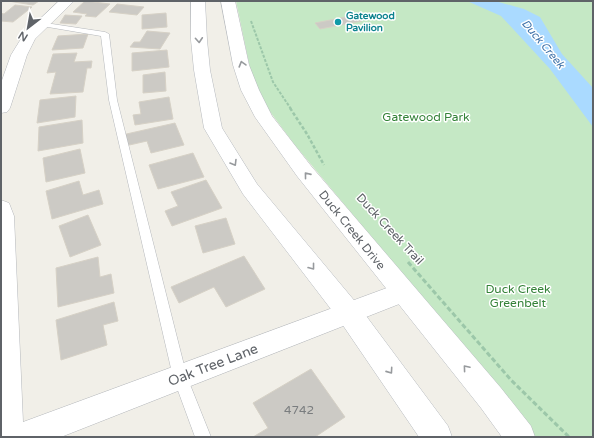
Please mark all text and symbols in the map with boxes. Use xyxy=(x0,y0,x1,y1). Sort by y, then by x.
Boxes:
north arrow xyxy=(8,8,48,48)
place label: Gatewood Pavilion xyxy=(346,10,395,34)
marker: Gatewood Pavilion xyxy=(333,17,343,27)
water label: Duck Creek xyxy=(519,17,568,72)
text: N xyxy=(16,28,30,44)
one-way arrow xyxy=(195,37,203,43)
one-way arrow xyxy=(238,61,247,68)
park label: Gatewood Park xyxy=(382,110,470,124)
one-way arrow xyxy=(230,159,237,166)
one-way arrow xyxy=(305,173,312,180)
street label: Duck Creek Drive xyxy=(316,188,388,273)
street label: Duck Creek Trail xyxy=(353,191,427,267)
one-way arrow xyxy=(307,262,314,269)
park label: Duck Creek Greenbelt xyxy=(485,282,551,310)
street label: Oak Tree Lane xyxy=(166,340,260,390)
one-way arrow xyxy=(464,365,471,373)
one-way arrow xyxy=(385,367,393,374)
house number: 4742 xyxy=(284,403,314,417)

